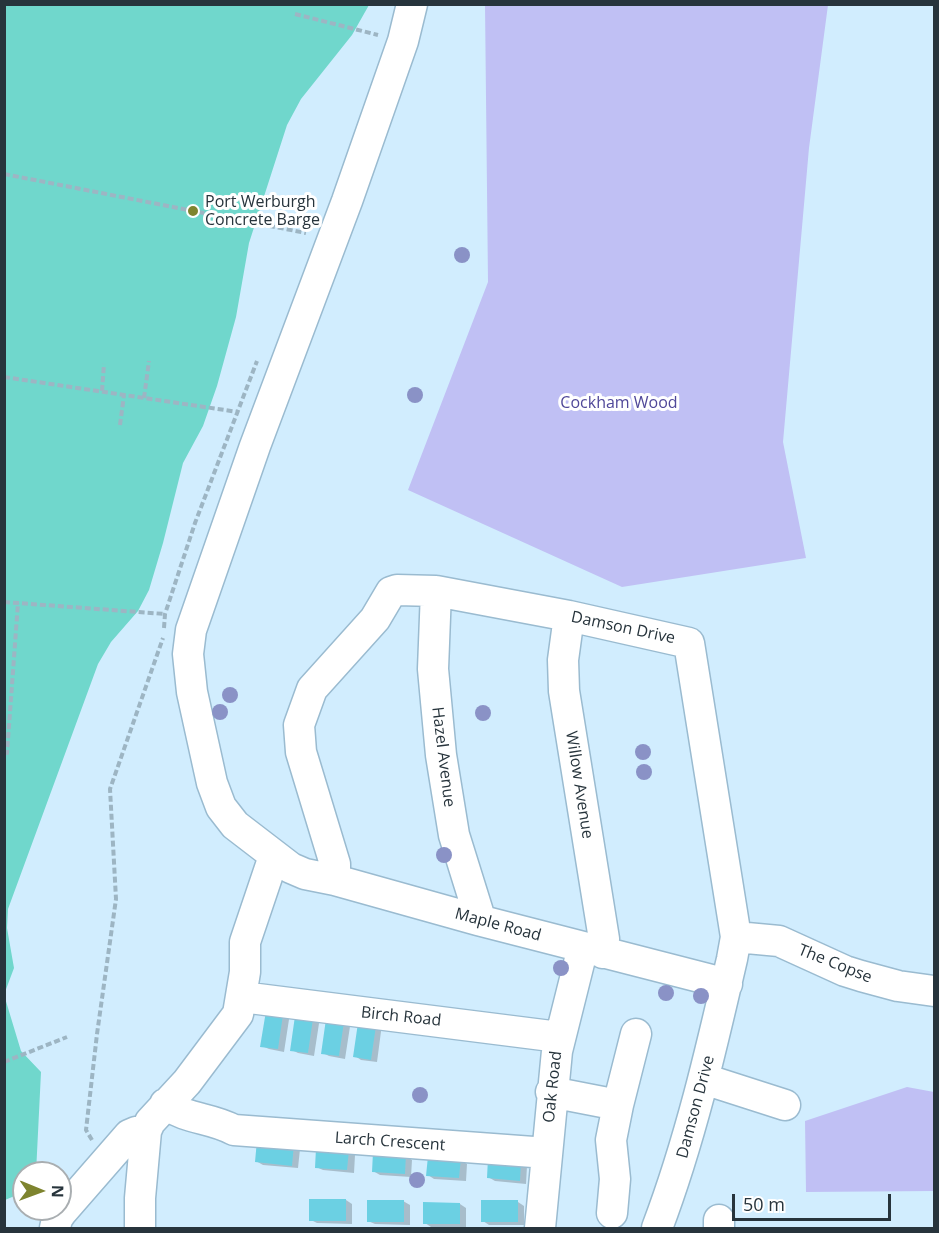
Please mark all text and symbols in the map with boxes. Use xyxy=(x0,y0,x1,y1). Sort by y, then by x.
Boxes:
place label: Port Werburgh Concrete Barge xyxy=(205,192,320,230)
marker: Port Werburgh Concrete Barge xyxy=(186,204,200,218)
park label: Cockham Wood xyxy=(560,393,678,413)
street label: Damson Drive xyxy=(569,608,677,648)
street label: Hazel Avenue xyxy=(427,706,459,808)
street label: Willow Avenue xyxy=(561,730,597,840)
street label: Maple Road xyxy=(453,904,543,946)
street label: The Copse xyxy=(795,941,875,987)
street label: Birch Road xyxy=(360,1003,442,1031)
street label: Oak Road xyxy=(540,1050,566,1124)
street label: Damson Drive xyxy=(673,1053,719,1161)
street label: Larch Crescent xyxy=(334,1129,446,1155)
north arrow xyxy=(12,1161,72,1221)
scale bar xyxy=(735,1182,894,1220)
text: N xyxy=(47,1185,69,1198)
text: 50 m xyxy=(743,1192,785,1216)

